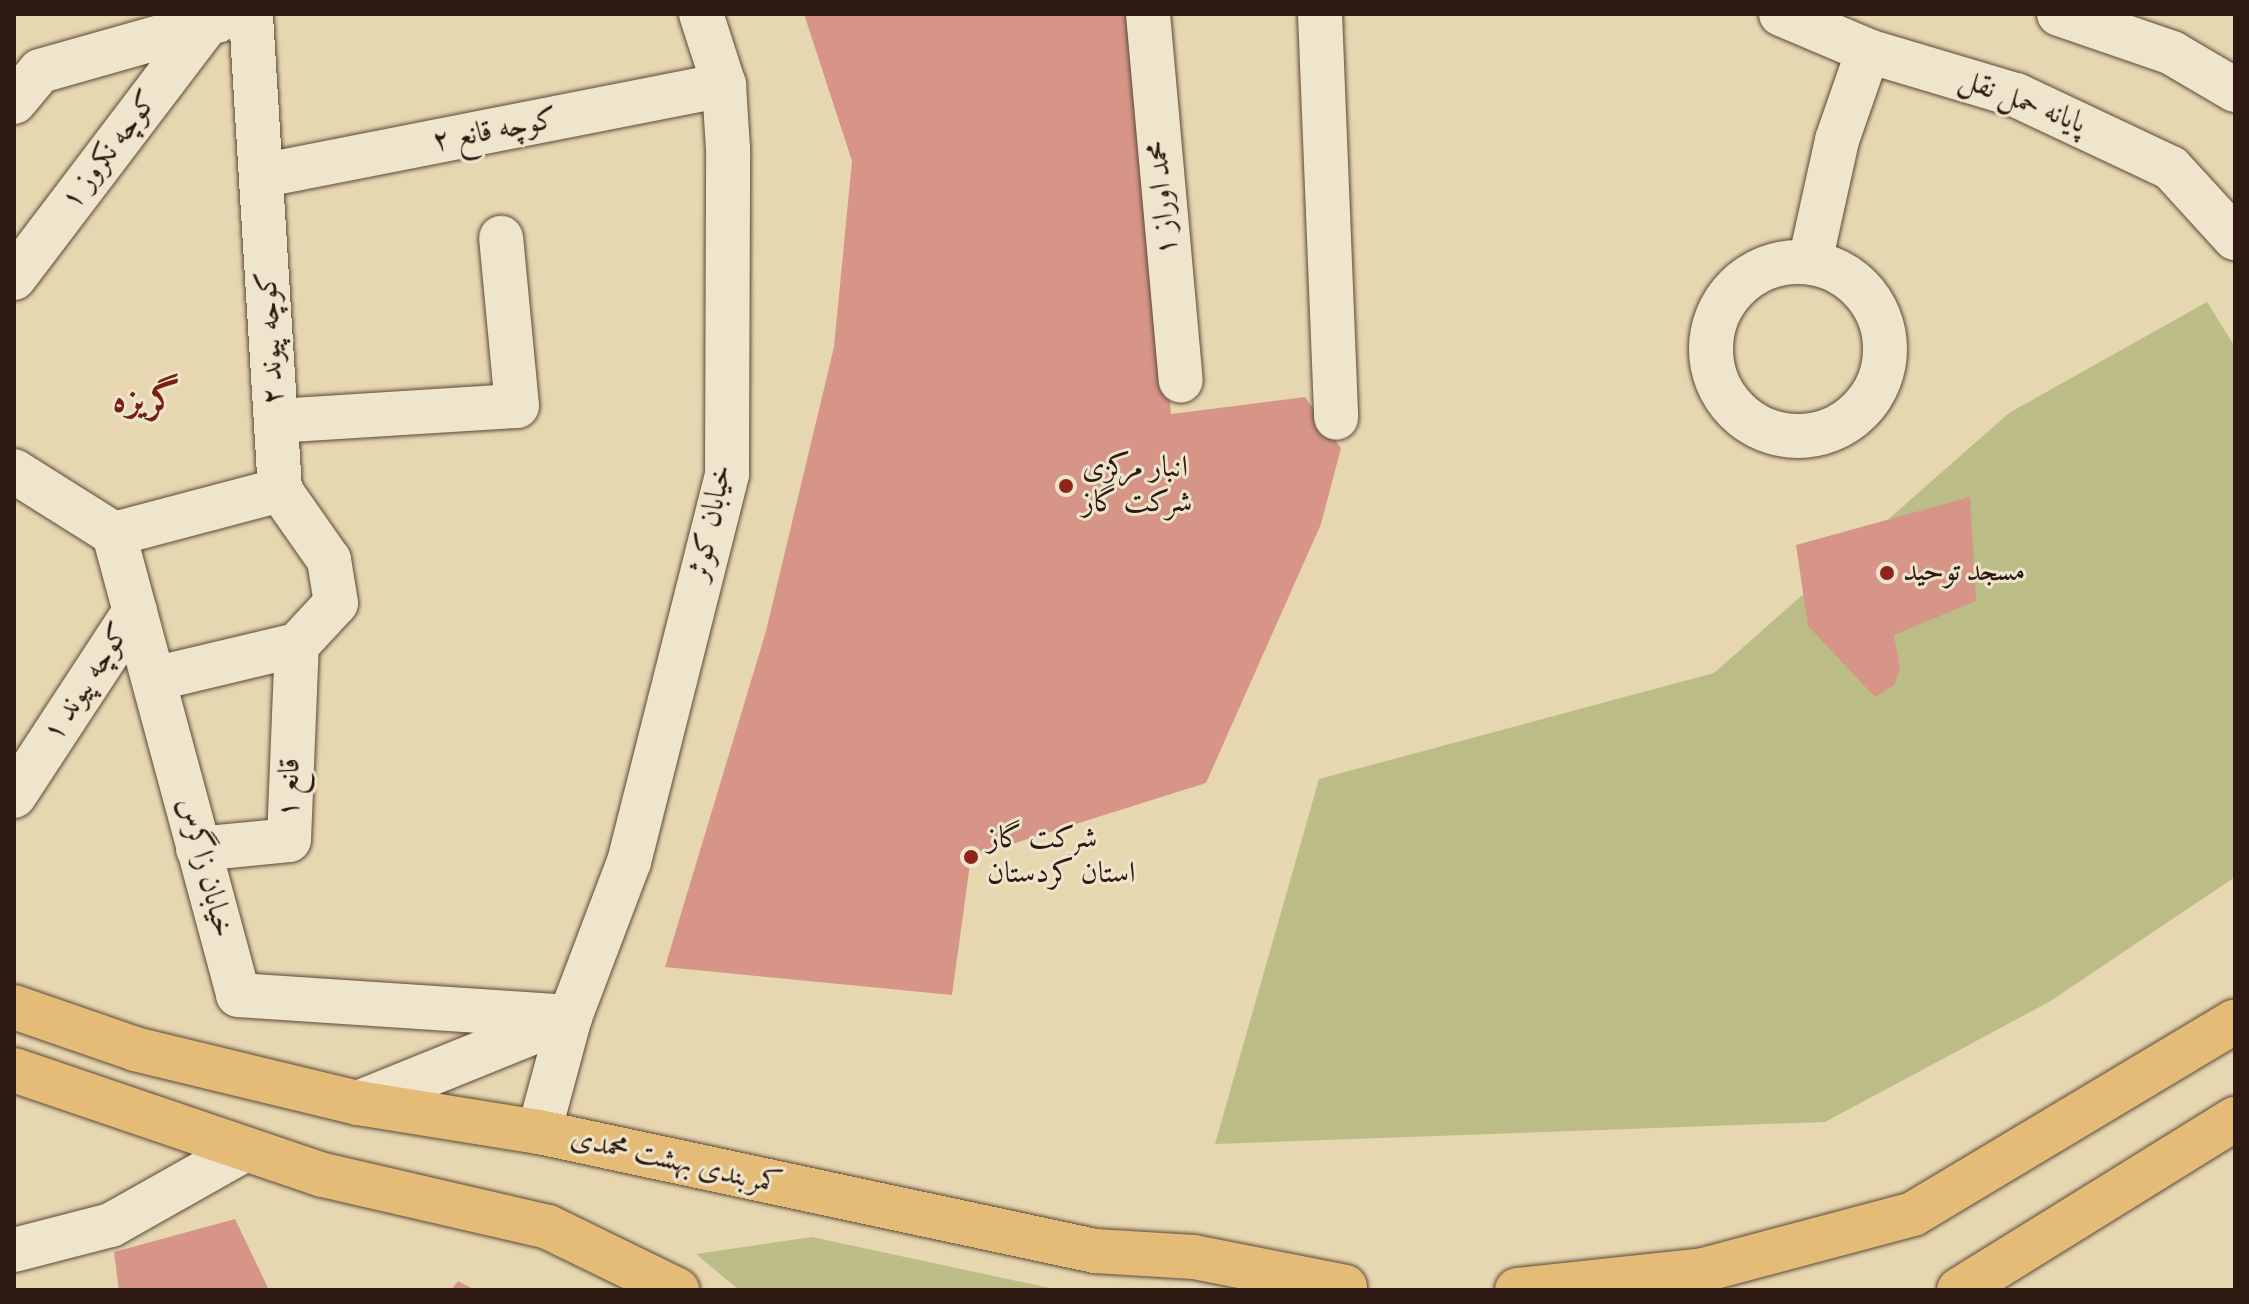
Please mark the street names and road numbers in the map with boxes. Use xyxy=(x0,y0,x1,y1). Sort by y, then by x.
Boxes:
street label: پایانه حمل نقل xyxy=(1954,62,2090,144)
street label: کوچه نکروز ۱ xyxy=(55,84,167,218)
street label: کوچه قانع ۲ xyxy=(430,102,560,162)
street label: محمد اوراز ۱ xyxy=(1141,139,1187,257)
street label: کوچه پیوند ۲ xyxy=(251,270,293,406)
street label: خیابان کوثر xyxy=(682,461,742,585)
street label: کوچه پیوند ۱ xyxy=(36,617,140,749)
street label: قانع ۱ xyxy=(272,757,310,819)
street label: خیابان زاگرس xyxy=(168,794,240,942)
street label: کمربندی بهشت محمدی xyxy=(567,1121,785,1205)

